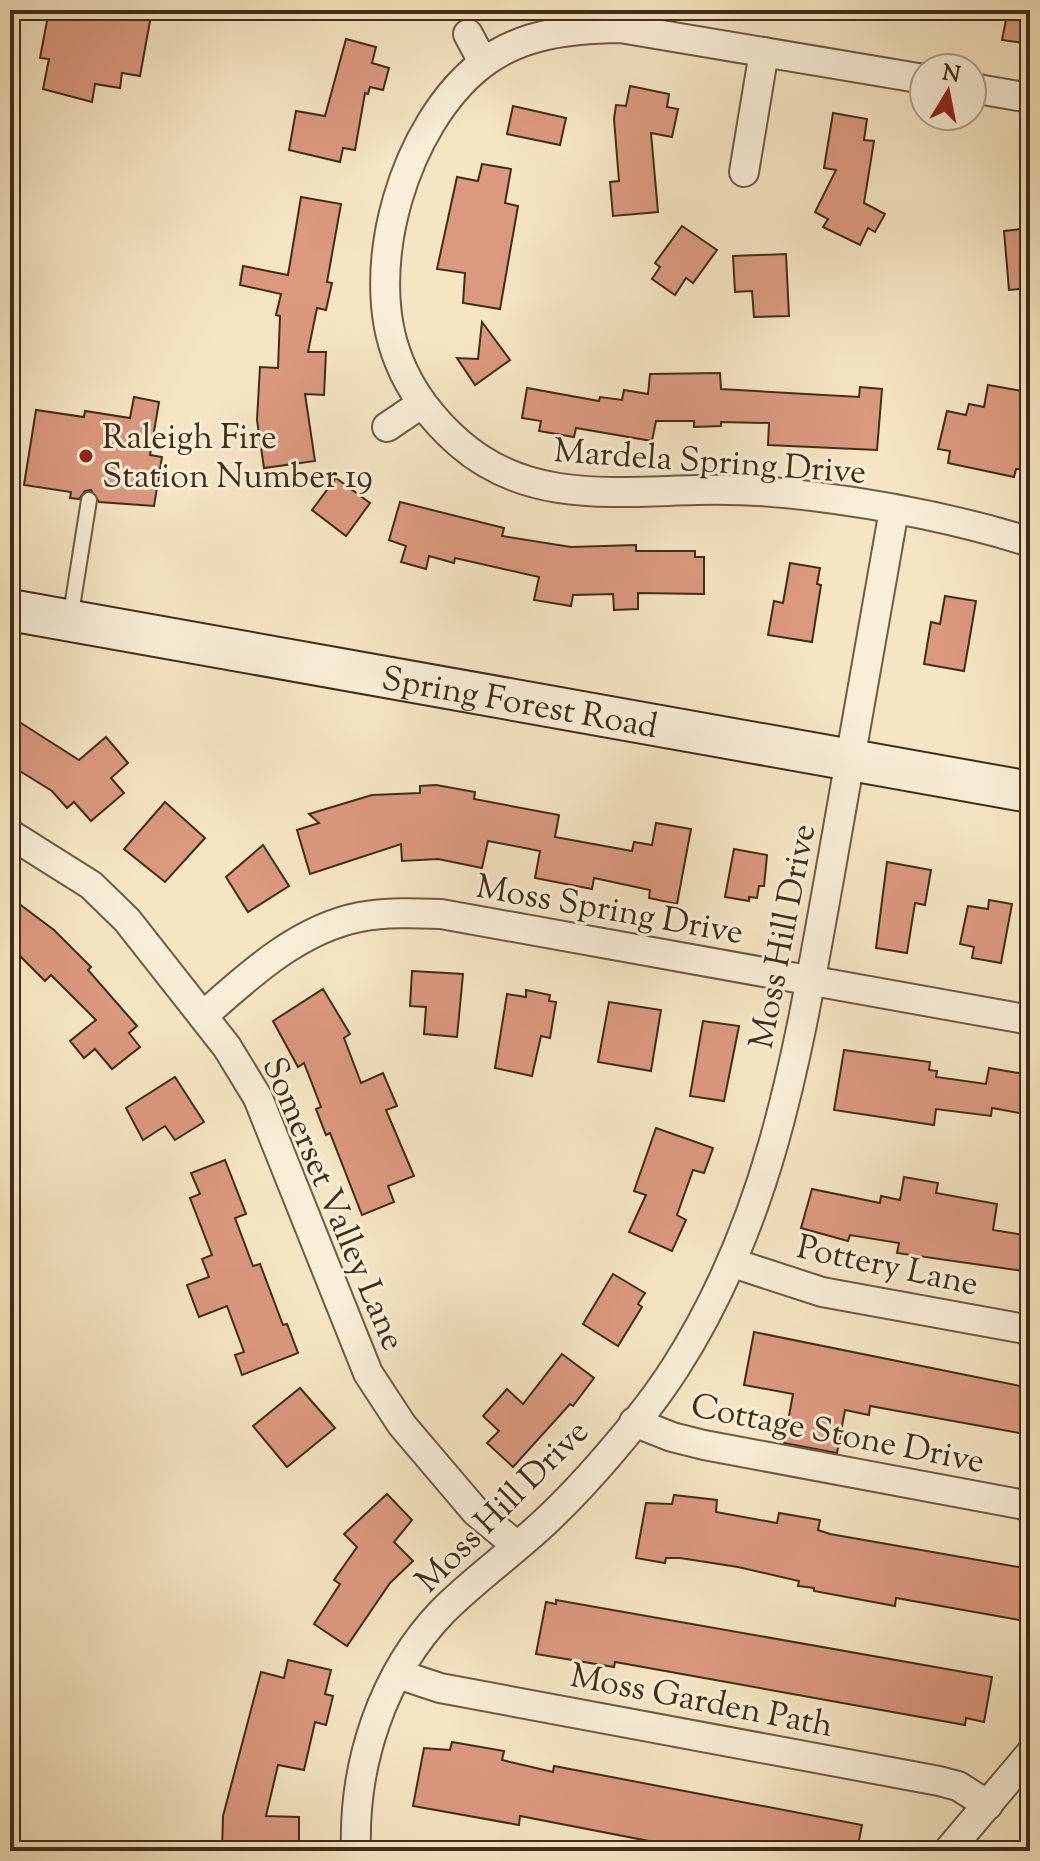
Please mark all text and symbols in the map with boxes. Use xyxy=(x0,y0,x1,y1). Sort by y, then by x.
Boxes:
north arrow xyxy=(908,52,988,132)
text: N xyxy=(940,58,963,93)
place label: Raleigh Fire Station Number 19 xyxy=(102,415,373,503)
street label: Mardela Spring Drive xyxy=(552,428,868,499)
marker: Raleigh Fire Station Number 19 xyxy=(77,447,95,465)
street label: Spring Forest Road xyxy=(377,656,661,753)
street label: Moss Hill Drive xyxy=(739,820,830,1053)
street label: Moss Spring Drive xyxy=(472,864,747,959)
street label: Somerset Valley Lane xyxy=(248,1050,416,1359)
street label: Pottery Lane xyxy=(792,1224,982,1311)
street label: Cottage Stone Drive xyxy=(686,1383,988,1488)
street label: Moss Hill Drive xyxy=(406,1410,601,1605)
street label: Moss Garden Path xyxy=(566,1653,837,1752)

